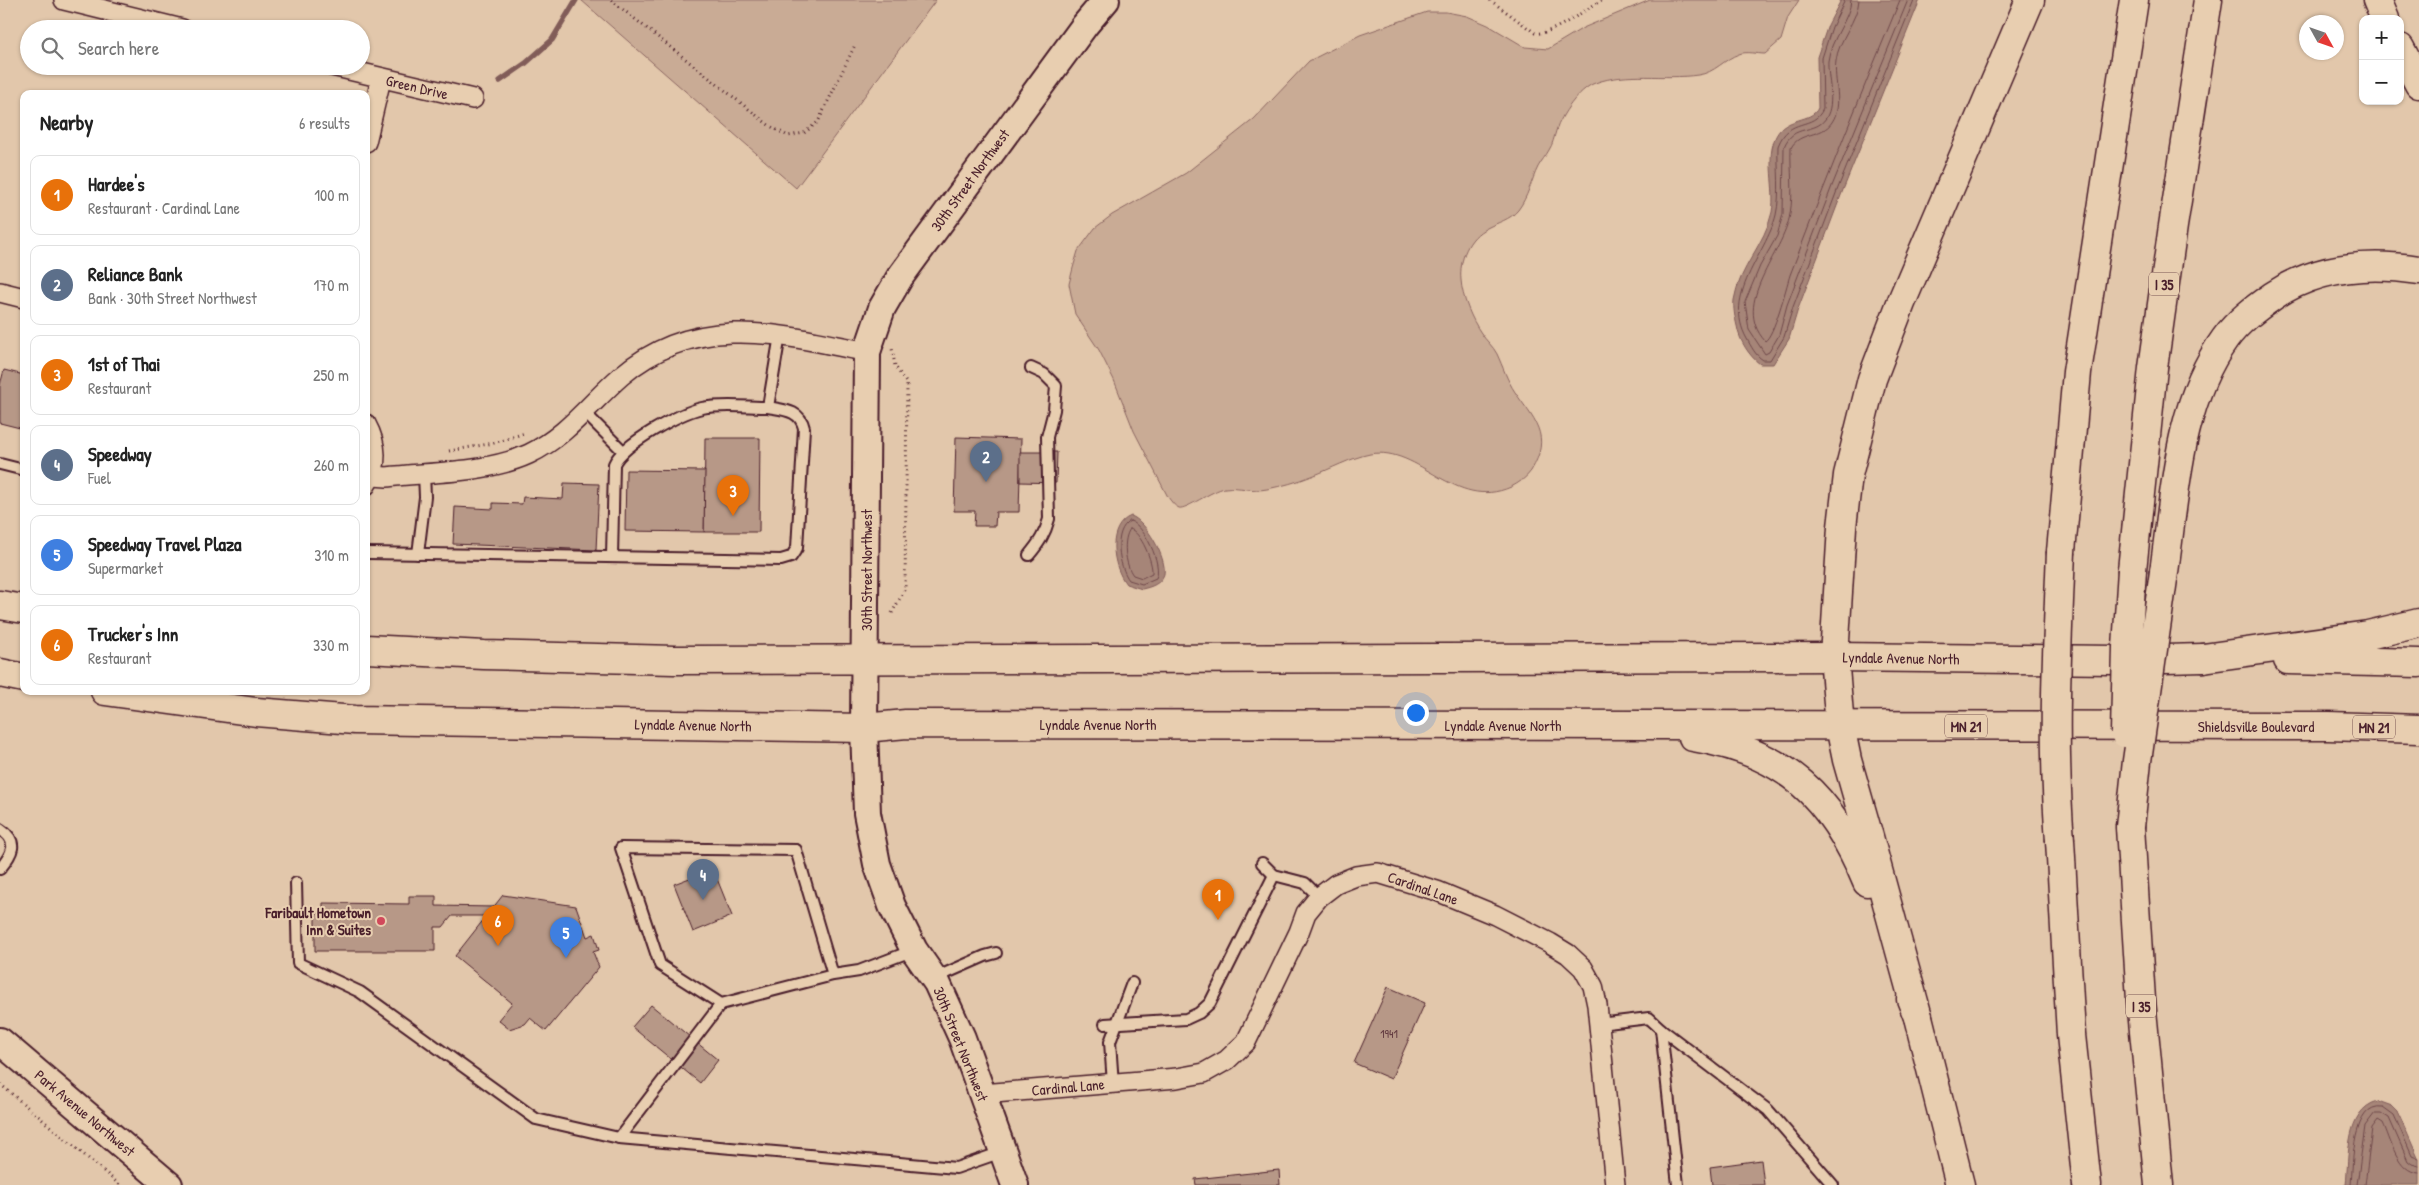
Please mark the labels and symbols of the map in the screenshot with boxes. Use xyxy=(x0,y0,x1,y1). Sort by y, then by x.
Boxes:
north arrow xyxy=(2299,15,2344,60)
street label: Green Drive xyxy=(384,70,450,104)
street label: 30th Street Northwest xyxy=(926,124,1015,235)
road number: I 35 xyxy=(2149,272,2179,296)
pin: 2 xyxy=(970,441,1002,482)
pin: 3 xyxy=(717,475,749,516)
street label: 30th Street Northwest xyxy=(856,508,877,631)
street label: Lyndale Avenue North xyxy=(1843,646,1959,670)
your location xyxy=(1403,700,1429,726)
street label: Lyndale Avenue North xyxy=(635,713,751,737)
street label: Lyndale Avenue North xyxy=(1040,714,1156,735)
road number: MN 21 xyxy=(1945,714,1987,738)
street label: Lyndale Avenue North xyxy=(1445,715,1561,736)
street label: Shieldsville Boulevard xyxy=(2198,716,2314,737)
road number: MN 21 xyxy=(2353,716,2395,739)
pin: 4 xyxy=(687,859,719,900)
street label: Cardinal Lane xyxy=(1385,866,1461,910)
pin: 1 xyxy=(1202,879,1234,920)
place label: Faribault Hometown Inn & Suites xyxy=(265,902,371,940)
pin: 6 xyxy=(482,905,514,946)
marker: Faribault Hometown Inn & Suites xyxy=(375,915,387,927)
pin: 5 xyxy=(550,917,582,958)
street label: 30th Street Northwest xyxy=(928,984,994,1105)
road number: I 35 xyxy=(2126,994,2156,1018)
house number: 1941 xyxy=(1380,1025,1398,1042)
street label: Park Avenue Northwest xyxy=(30,1065,140,1162)
street label: Cardinal Lane xyxy=(1031,1073,1105,1101)

